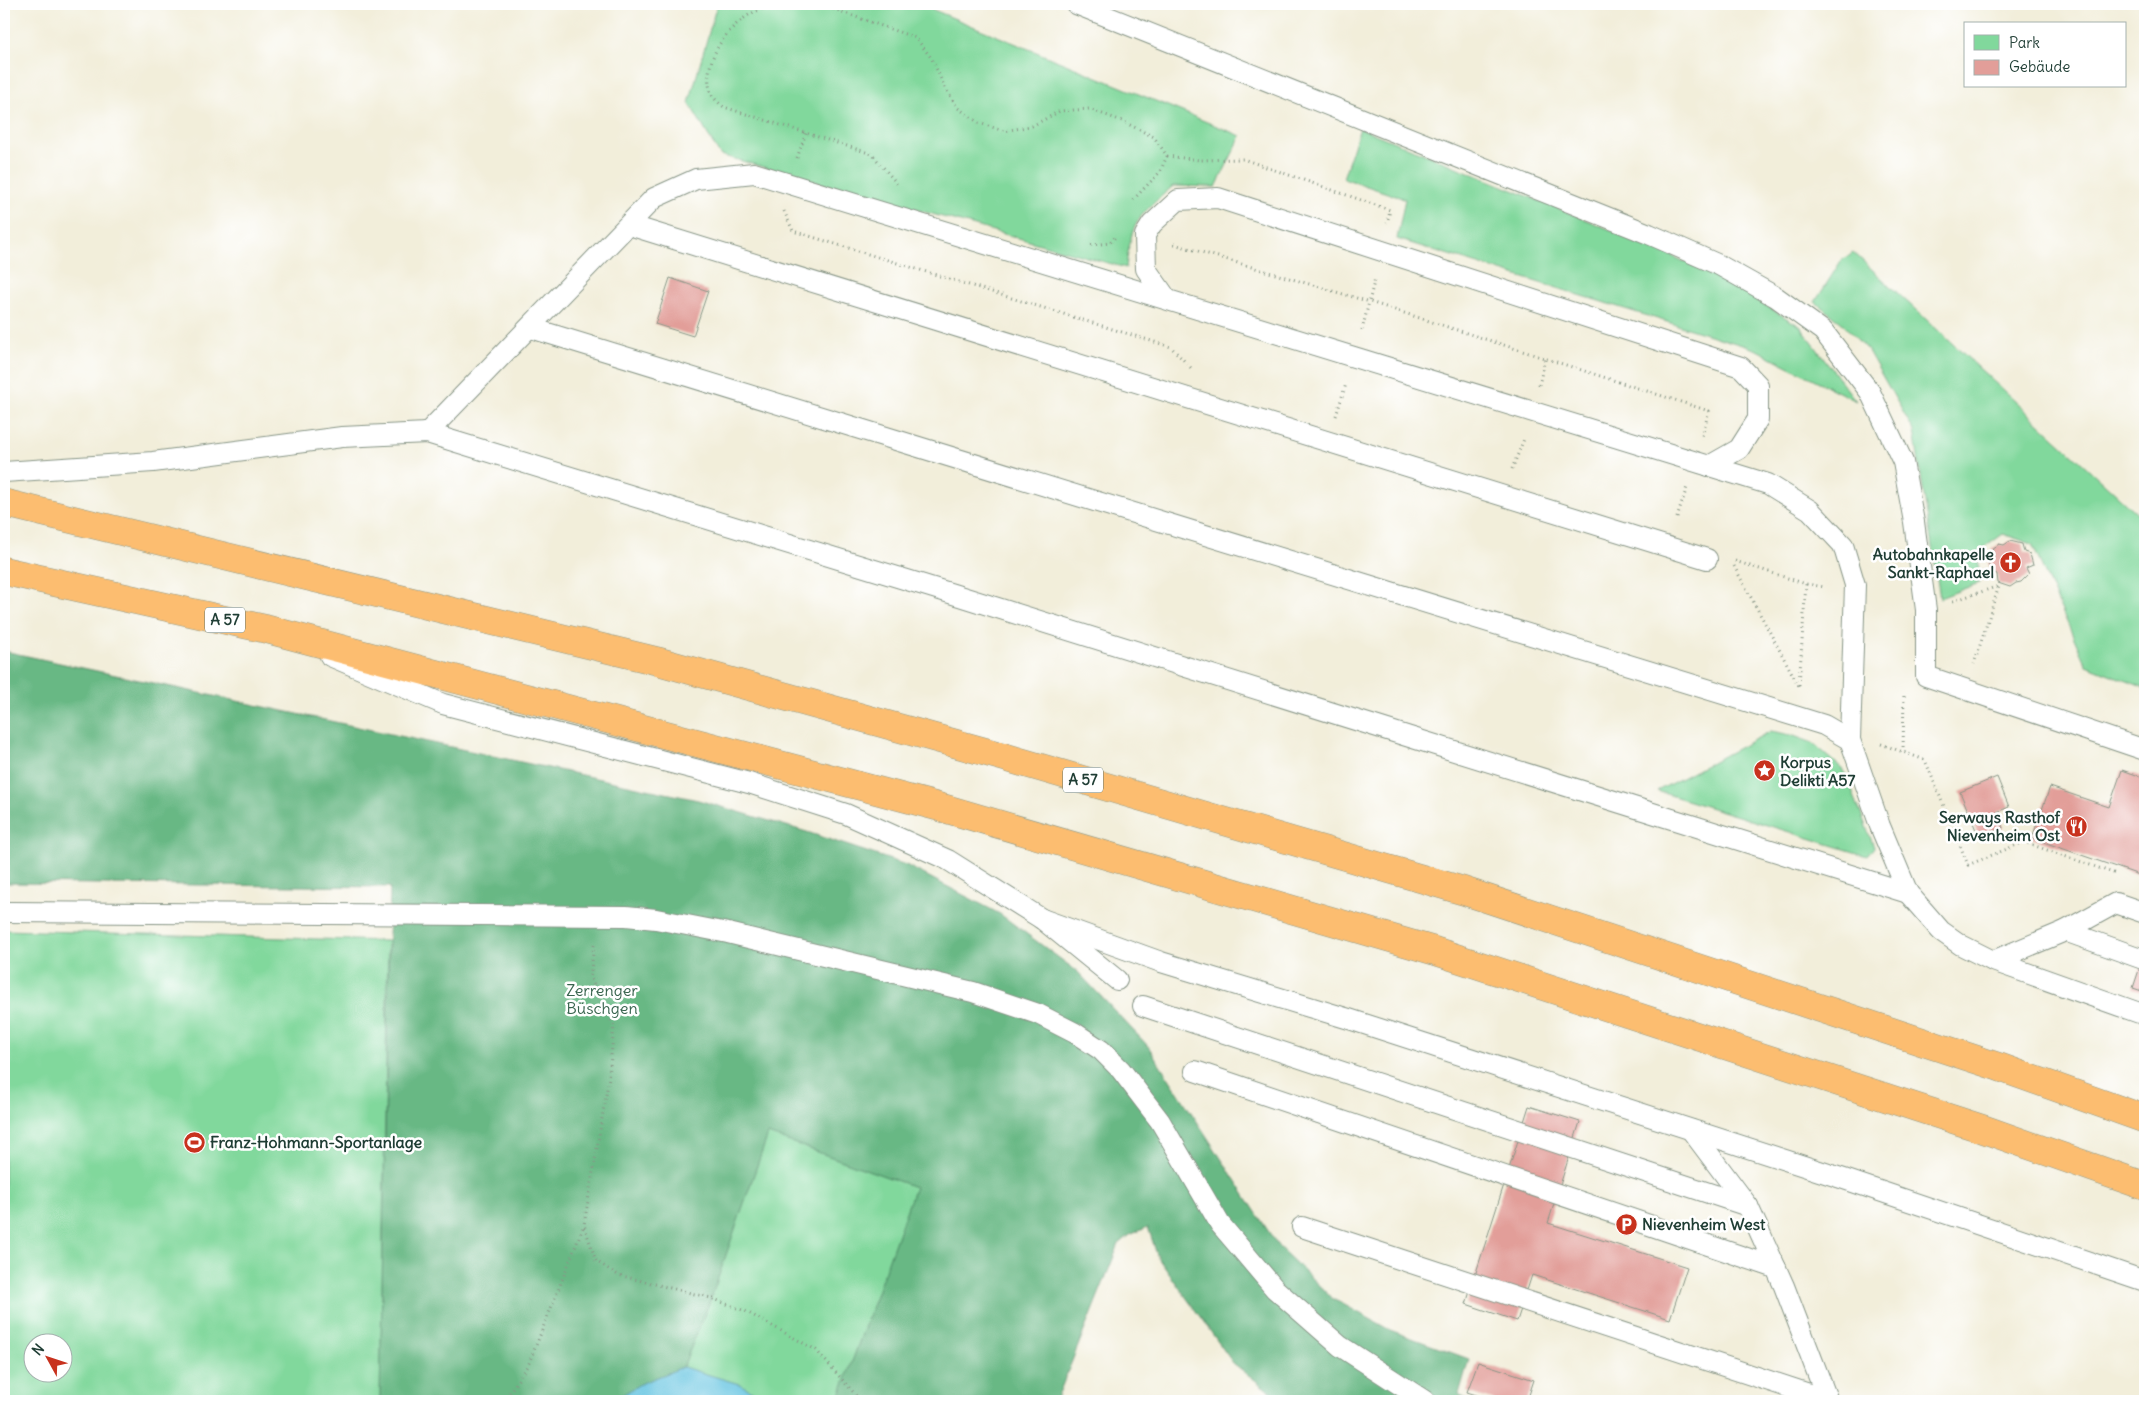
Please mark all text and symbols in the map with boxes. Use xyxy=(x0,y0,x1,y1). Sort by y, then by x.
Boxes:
legend xyxy=(1964,22,2126,88)
text: Park xyxy=(2009,33,2040,52)
text: Gebäude xyxy=(2009,57,2070,76)
place label: Autobahnkapelle Sankt-Raphael xyxy=(1873,544,1994,583)
church icon: Autobahnkapelle Sankt-Raphael xyxy=(1998,551,2022,575)
road number: A 57 xyxy=(205,608,245,632)
place label: Korpus Delikti A57 xyxy=(1780,752,1856,790)
place icon: Korpus Delikti A57 xyxy=(1752,759,1776,783)
road number: A 57 xyxy=(1063,768,1103,792)
place label: Serways Rasthof Nievenheim Ost xyxy=(1939,807,2061,845)
restaurant icon: Serways Rasthof Nievenheim Ost xyxy=(2064,814,2088,838)
park label: Zerrenger Büschgen xyxy=(566,980,638,1018)
sports icon: Franz-Hohmann-Sportanlage xyxy=(182,1130,206,1154)
place label: Franz-Hohmann-Sportanlage xyxy=(210,1132,423,1153)
parking icon: Nievenheim West xyxy=(1614,1212,1638,1236)
place label: Nievenheim West xyxy=(1642,1214,1766,1234)
north arrow xyxy=(22,1332,72,1382)
text: N xyxy=(28,1340,48,1359)

